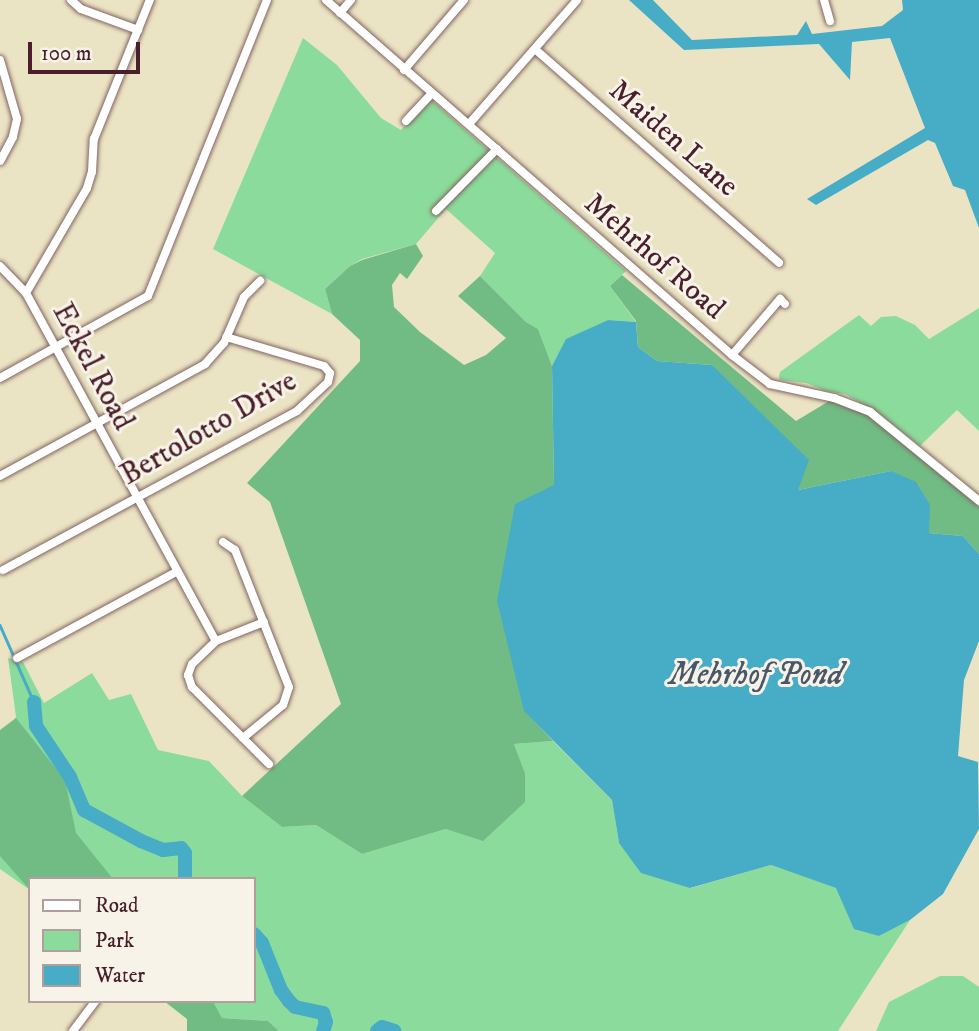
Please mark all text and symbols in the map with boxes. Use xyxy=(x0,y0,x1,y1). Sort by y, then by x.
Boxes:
scale bar xyxy=(32,28,144,72)
text: 100 m xyxy=(41,41,92,67)
street label: Maiden Lane xyxy=(601,73,745,205)
street label: Mehrhof Road xyxy=(576,186,732,328)
street label: Eckel Road xyxy=(44,297,140,437)
street label: Bertolotto Drive xyxy=(115,364,303,494)
water label: Mehrhof Pond xyxy=(669,656,843,694)
legend xyxy=(28,877,256,1003)
text: Road xyxy=(95,893,139,919)
text: Park xyxy=(95,928,134,954)
text: Water xyxy=(95,963,145,989)

